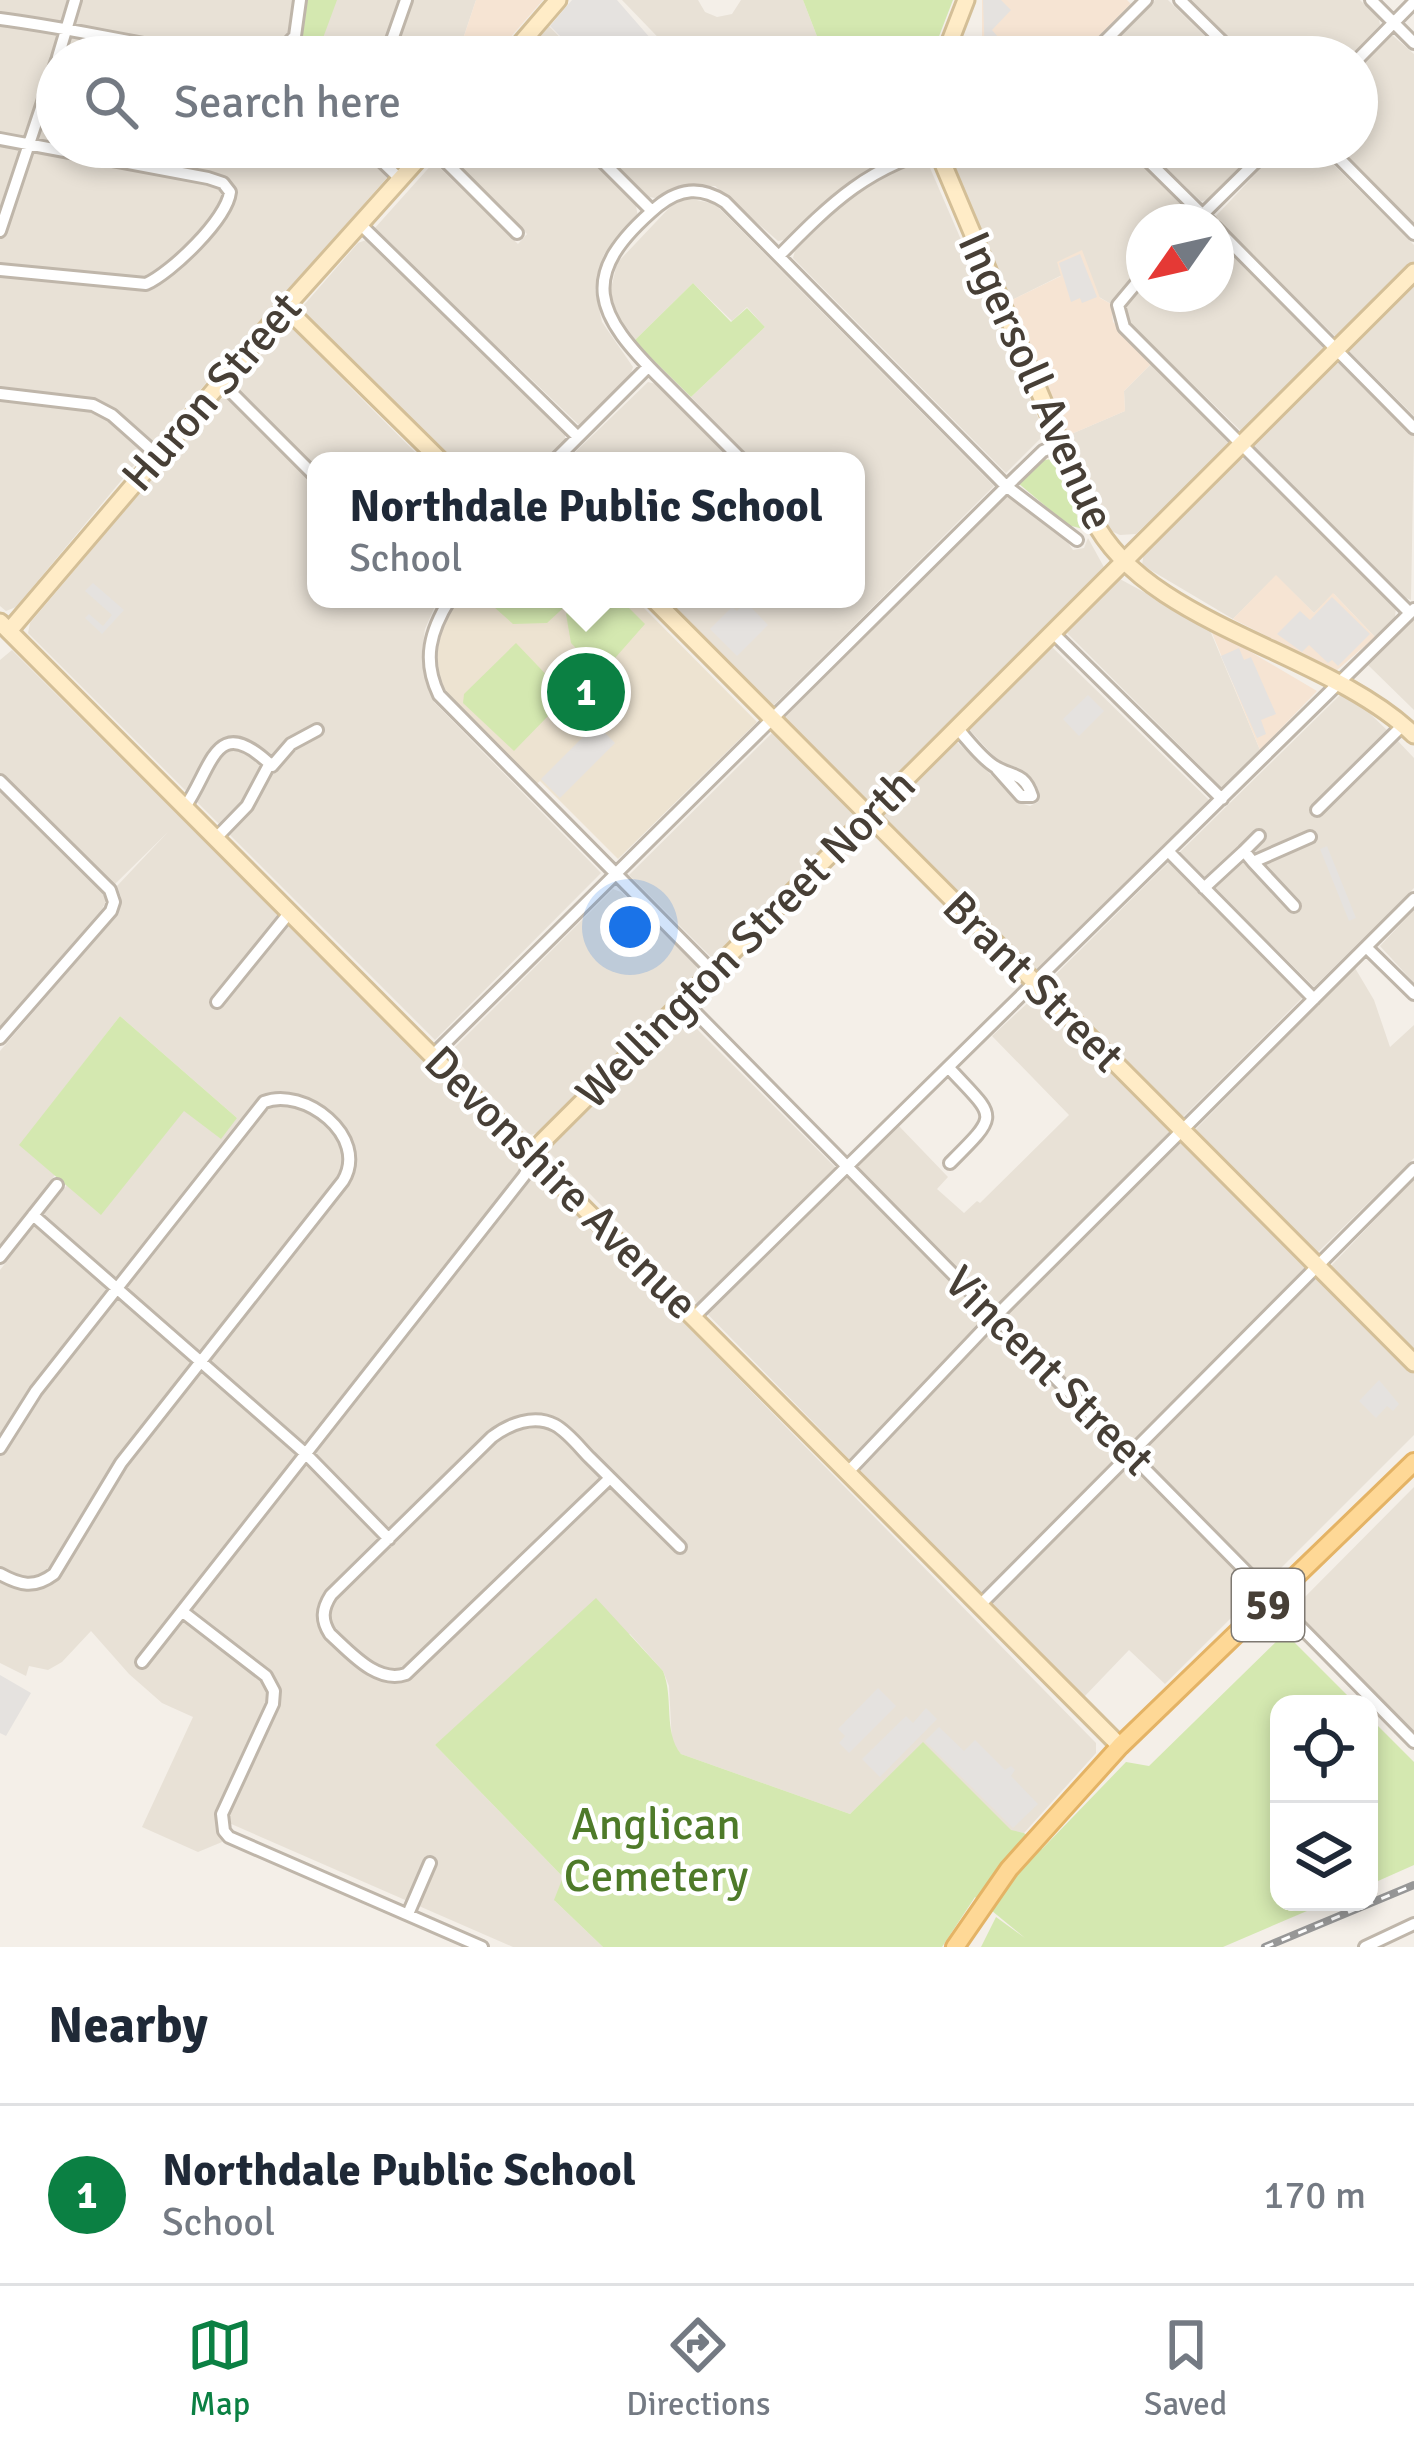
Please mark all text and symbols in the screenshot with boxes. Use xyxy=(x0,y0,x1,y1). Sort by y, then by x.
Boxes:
search box xyxy=(36,36,1378,168)
icon: search xyxy=(78,69,144,135)
text: Search here xyxy=(174,75,401,130)
north arrow xyxy=(1126,204,1234,312)
street label: Ingersoll Avenue xyxy=(946,224,1126,538)
street label: Huron Street xyxy=(111,281,313,503)
popup xyxy=(307,452,865,608)
text: Northdale Public School xyxy=(349,479,823,534)
text: School xyxy=(349,534,462,582)
pin: 1 xyxy=(547,647,625,737)
street label: Wellington Street North xyxy=(565,758,927,1120)
street label: Brant Street xyxy=(931,880,1135,1084)
your location xyxy=(600,897,660,957)
street label: Devonshire Avenue xyxy=(413,1035,709,1331)
street label: Vincent Street xyxy=(933,1255,1165,1487)
road number: 59 xyxy=(1232,1569,1304,1641)
map controls xyxy=(1270,1695,1378,1911)
button: locate xyxy=(1270,1695,1378,1803)
park label: Anglican Cemetery xyxy=(564,1797,748,1904)
button: layers xyxy=(1270,1803,1378,1911)
text: Nearby xyxy=(48,1994,208,2057)
text: Northdale Public School xyxy=(162,2143,636,2198)
text: 1 xyxy=(76,2171,98,2219)
text: 170 m xyxy=(1263,2171,1366,2219)
text: School xyxy=(162,2198,275,2246)
tab: Map xyxy=(187,2312,253,2425)
tab: Directions xyxy=(626,2312,771,2425)
tab: Saved xyxy=(1144,2312,1227,2425)

